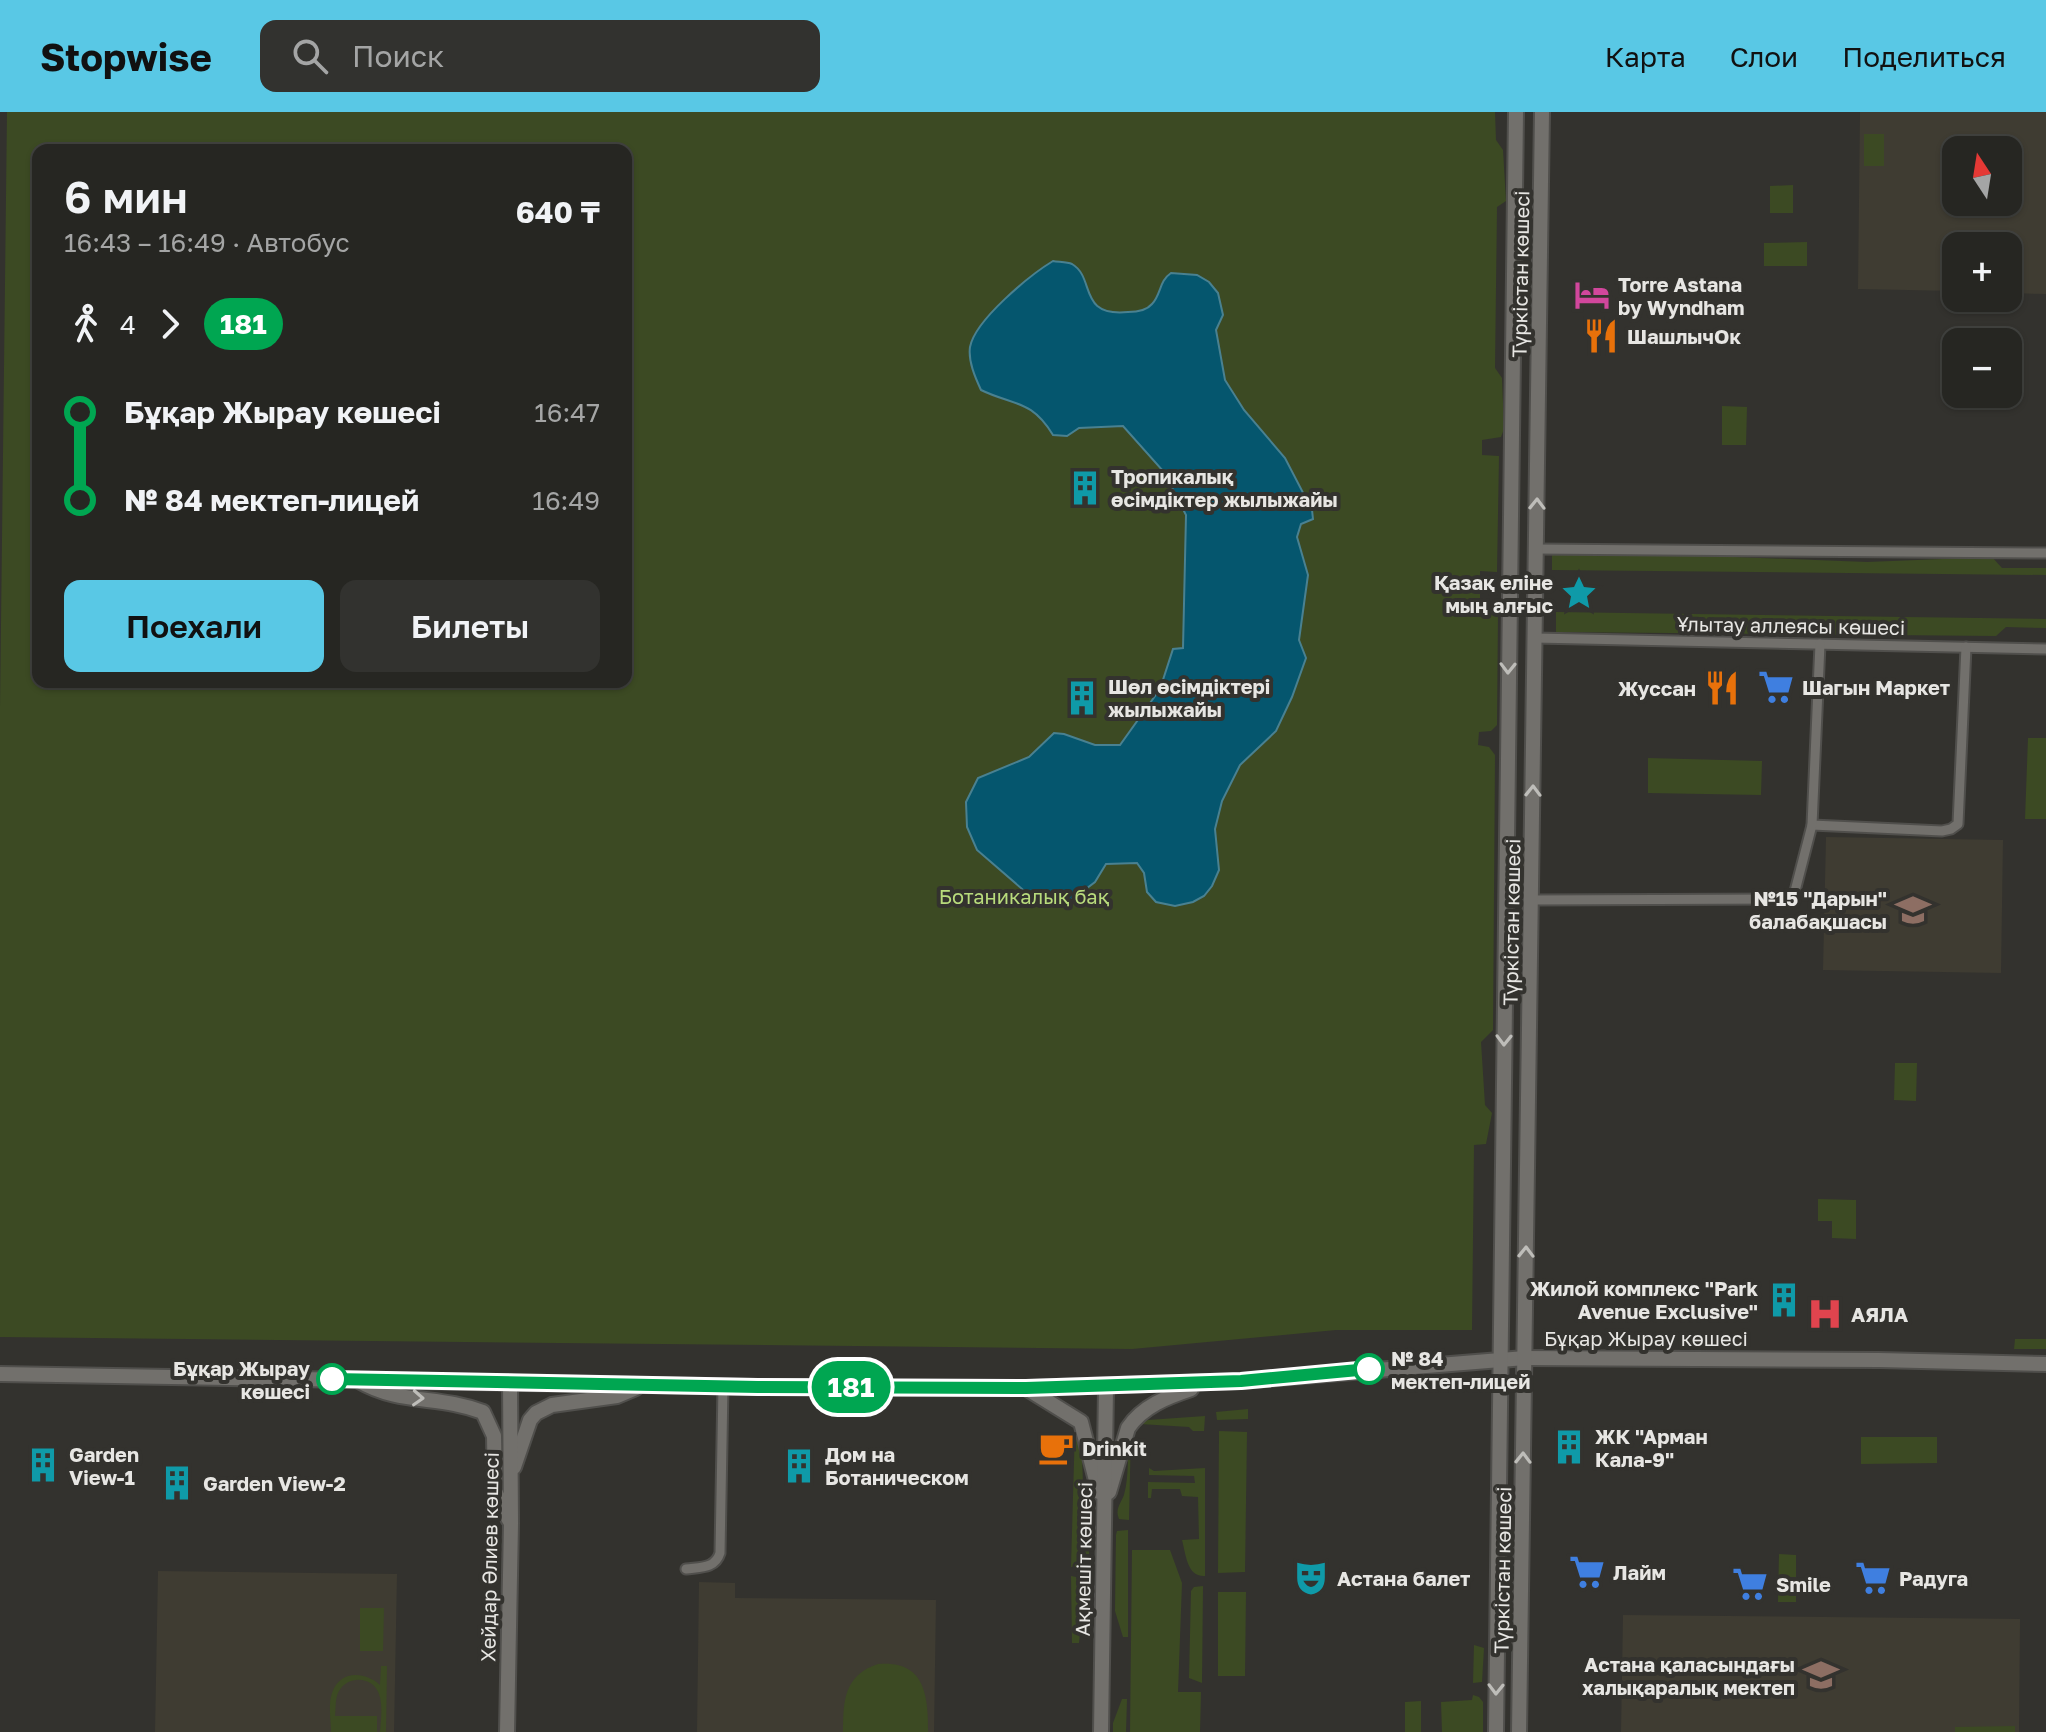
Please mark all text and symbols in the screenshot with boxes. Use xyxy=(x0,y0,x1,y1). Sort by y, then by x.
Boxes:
search box xyxy=(260,20,820,92)
text: Stopwise xyxy=(40,34,212,79)
icon: search xyxy=(288,34,332,78)
text: Поиск xyxy=(352,38,444,74)
text: Карта xyxy=(1605,40,1686,73)
text: Слои xyxy=(1730,40,1798,73)
text: Поделиться xyxy=(1842,40,2006,73)
north arrow xyxy=(1942,136,2022,216)
map controls xyxy=(1942,136,2022,408)
text: 6 мин xyxy=(64,170,188,223)
street label: Түркістан көшесі xyxy=(1507,190,1534,358)
text: 640 ₸ xyxy=(516,194,600,230)
text: 16:43 – 16:49 · Автобус xyxy=(64,227,350,258)
button: + xyxy=(1942,232,2022,312)
place label: Torre Astana by Wyndham xyxy=(1618,272,1745,319)
hotel icon: Torre Astana by Wyndham xyxy=(1573,276,1611,314)
icon: walk xyxy=(64,302,108,346)
icon: forward xyxy=(148,302,192,346)
text: 181 xyxy=(220,307,267,340)
text: 4 xyxy=(120,309,136,340)
restaurant icon: ШашлычОк xyxy=(1582,317,1620,355)
place label: ШашлычОк xyxy=(1627,324,1741,348)
button: − xyxy=(1942,328,2022,408)
text: Бұқар Жырау көшесі xyxy=(124,394,441,430)
text: 16:47 xyxy=(534,397,600,428)
place label: Тропикалық өсімдіктер жылыжайы xyxy=(1111,464,1338,511)
building icon: Тропикалық өсімдіктер жылыжайы xyxy=(1066,469,1104,507)
text: № 84 мектеп-лицей xyxy=(124,482,419,518)
text: 16:49 xyxy=(532,485,600,516)
one-way arrow xyxy=(1528,497,1546,510)
place label: Қазақ еліне мың алғыс xyxy=(1434,570,1553,617)
place icon: Қазақ еліне мың алғыс xyxy=(1560,574,1598,612)
button: Поехали xyxy=(64,580,324,672)
button: Билеты xyxy=(340,580,600,672)
street label: Ұлытау аллеясы көшесі xyxy=(1677,611,1905,639)
one-way arrow xyxy=(1500,662,1517,675)
supermarket icon: Шагын Маркет xyxy=(1757,668,1795,706)
restaurant icon: Жуссан xyxy=(1703,669,1741,707)
place label: Шөл өсімдіктері жылыжайы xyxy=(1108,674,1270,721)
place label: Шагын Маркет xyxy=(1802,675,1950,699)
place label: Жуссан xyxy=(1618,676,1696,700)
building icon: Шөл өсімдіктері жылыжайы xyxy=(1063,679,1101,717)
one-way arrow xyxy=(1524,784,1542,797)
street label: Түркістан көшесі xyxy=(1498,838,1525,1006)
park label: Ботаникалық бақ xyxy=(939,884,1110,908)
place label: №15 "Дарын" балабақшасы xyxy=(1749,886,1887,933)
school or university icon: №15 "Дарын" балабақшасы xyxy=(1894,891,1932,929)
one-way arrow xyxy=(1495,1034,1513,1047)
one-way arrow xyxy=(1518,1245,1535,1258)
place label: Жилой комплекс "Park Avenue Exclusive" xyxy=(1530,1276,1758,1323)
building icon: Жилой комплекс "Park Avenue Exclusive" xyxy=(1765,1281,1803,1319)
hospital icon: АЯЛА xyxy=(1806,1295,1844,1333)
place label: АЯЛА xyxy=(1851,1302,1908,1326)
street label: Бұқар Жырау көшесі xyxy=(1544,1326,1748,1351)
place label: № 84 мектеп-лицей xyxy=(1391,1346,1530,1393)
marker: № 84 мектеп-лицей xyxy=(1354,1354,1384,1384)
place label: Бұқар Жырау көшесі xyxy=(173,1356,310,1403)
line badge: 181 xyxy=(805,1361,897,1413)
marker: Бұқар Жырау көшесі xyxy=(317,1364,347,1394)
text: 181 xyxy=(828,1370,874,1403)
one-way arrow xyxy=(412,1390,425,1407)
place label: ЖК "Арман Кала-9" xyxy=(1595,1424,1708,1471)
building icon: ЖК "Арман Кала-9" xyxy=(1550,1428,1588,1466)
cafe icon: Drinkit xyxy=(1037,1429,1075,1467)
place label: Drinkit xyxy=(1082,1436,1147,1460)
place label: Garden View-1 xyxy=(69,1442,139,1489)
place label: Дом на Ботаническом xyxy=(825,1442,969,1489)
building icon: Garden View-1 xyxy=(24,1446,62,1484)
building icon: Дом на Ботаническом xyxy=(780,1447,818,1485)
one-way arrow xyxy=(1515,1451,1532,1464)
street label: Хейдар Әлиев көшесі xyxy=(475,1452,503,1662)
building icon: Garden View-2 xyxy=(158,1464,196,1502)
place label: Garden View-2 xyxy=(203,1471,346,1495)
street label: Ақмешіт көшесі xyxy=(1070,1482,1096,1636)
street label: Түркістан көшесі xyxy=(1489,1486,1516,1654)
supermarket icon: Лайм xyxy=(1568,1553,1606,1591)
theatre icon: Астана балет xyxy=(1292,1559,1330,1597)
supermarket icon: Радуга xyxy=(1854,1559,1892,1597)
place label: Лайм xyxy=(1613,1560,1666,1584)
supermarket icon: Smile xyxy=(1731,1565,1769,1603)
place label: Астана балет xyxy=(1337,1566,1470,1590)
place label: Радуга xyxy=(1899,1566,1968,1590)
place label: Smile xyxy=(1776,1572,1831,1596)
place label: Астана қаласындағы халықаралық мектеп xyxy=(1582,1652,1795,1699)
school or university icon: Астана қаласындағы халықаралық мектеп xyxy=(1802,1656,1840,1694)
one-way arrow xyxy=(1488,1683,1505,1696)

